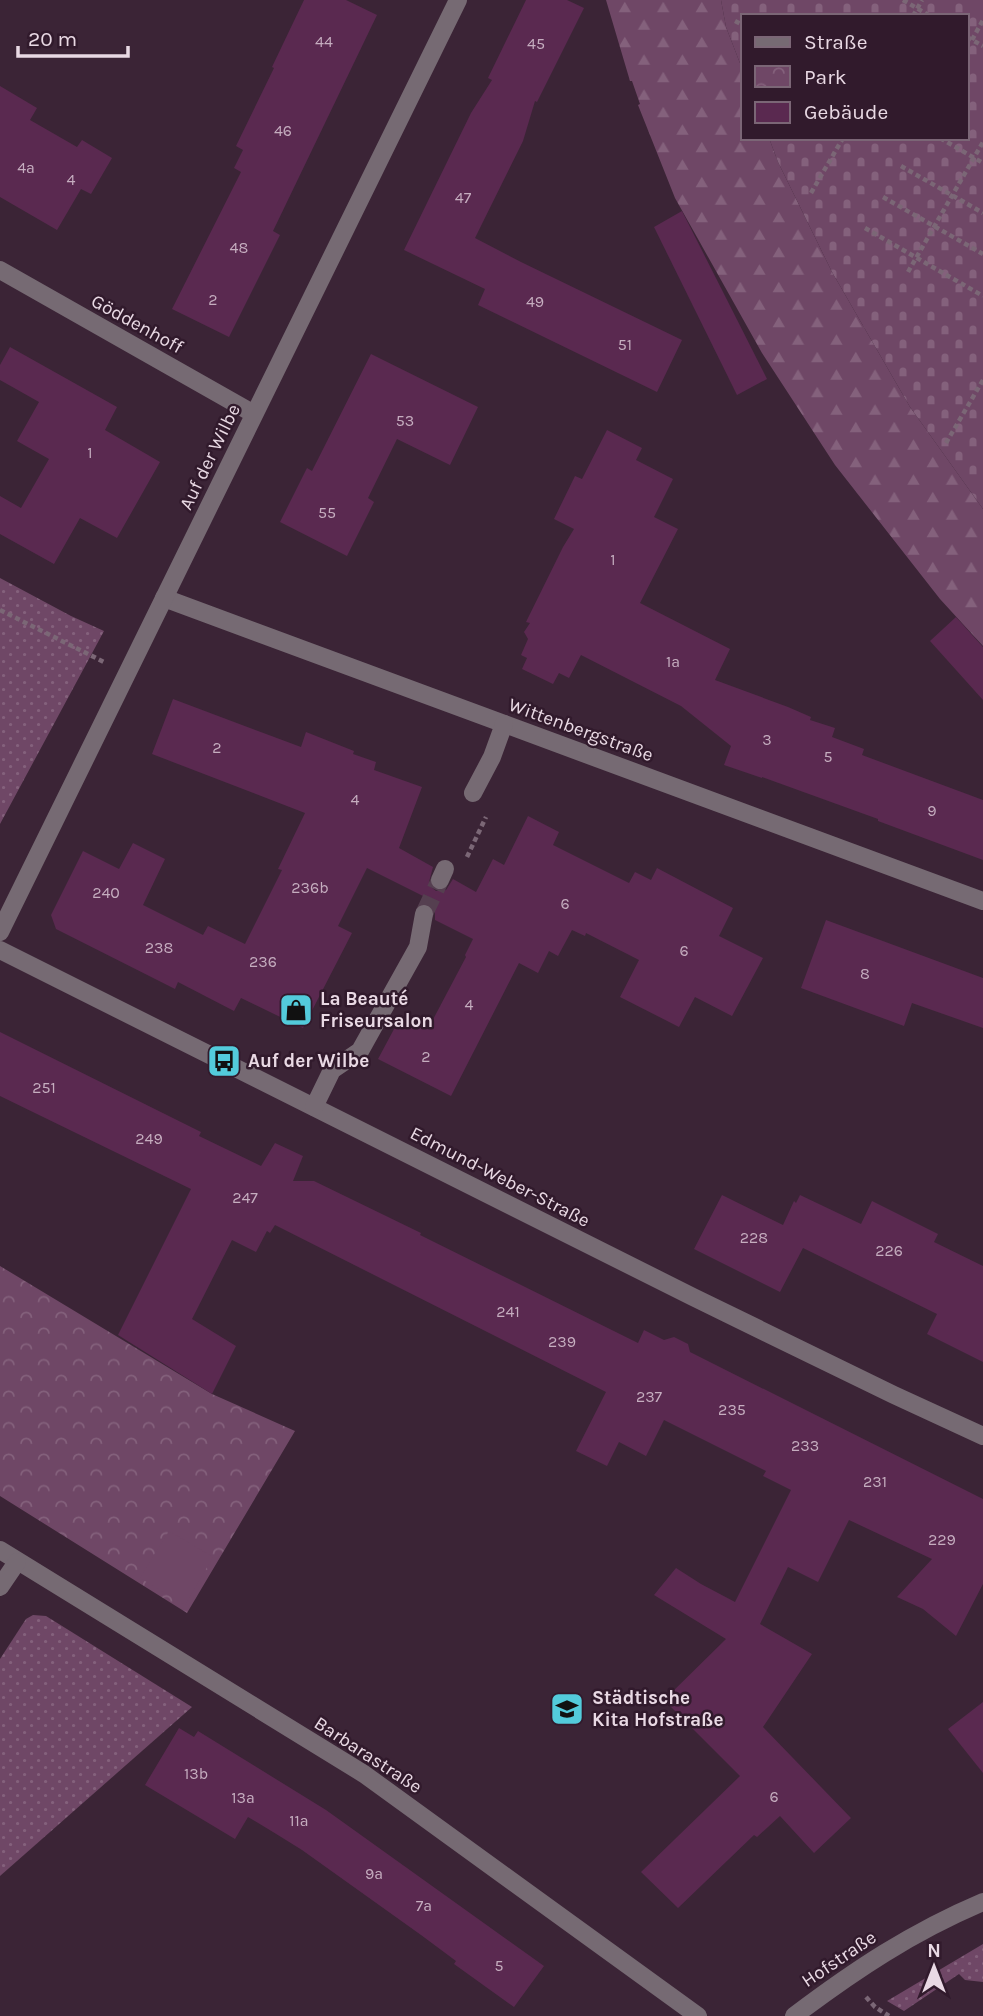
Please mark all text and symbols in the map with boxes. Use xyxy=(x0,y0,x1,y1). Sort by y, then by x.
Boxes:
scale bar xyxy=(18,14,128,58)
legend xyxy=(741,14,969,140)
text: 20 m xyxy=(28,27,77,51)
text: Straße xyxy=(804,30,867,54)
house number: 44 xyxy=(315,32,333,51)
house number: 45 xyxy=(527,34,545,53)
text: Park xyxy=(804,65,847,89)
text: Gebäude xyxy=(804,100,888,124)
house number: 46 xyxy=(274,121,292,140)
house number: 4a xyxy=(17,158,35,177)
house number: 4 xyxy=(67,170,76,189)
house number: 47 xyxy=(455,188,472,207)
house number: 48 xyxy=(230,238,248,257)
street label: Göddenhoff xyxy=(87,290,187,358)
house number: 2 xyxy=(208,290,218,309)
house number: 49 xyxy=(526,292,544,311)
house number: 51 xyxy=(618,335,632,354)
street label: Auf der Wilbe xyxy=(175,401,245,513)
house number: 53 xyxy=(396,411,414,430)
house number: 1 xyxy=(87,443,93,462)
house number: 55 xyxy=(318,503,336,522)
house number: 1 xyxy=(610,550,616,569)
house number: 1a xyxy=(666,652,680,671)
street label: Wittenbergstraße xyxy=(506,694,656,766)
house number: 3 xyxy=(762,730,772,749)
house number: 2 xyxy=(212,738,222,757)
house number: 5 xyxy=(823,747,833,766)
house number: 4 xyxy=(351,790,360,809)
house number: 9 xyxy=(927,801,937,820)
house number: 236b xyxy=(291,878,329,897)
house number: 240 xyxy=(92,883,120,902)
house number: 6 xyxy=(560,894,570,913)
house number: 238 xyxy=(145,938,173,957)
house number: 6 xyxy=(679,941,689,960)
house number: 236 xyxy=(249,952,277,971)
house number: 8 xyxy=(860,964,870,983)
place label: La Beauté Friseursalon xyxy=(320,988,433,1032)
shop icon: La Beauté Friseursalon xyxy=(277,991,315,1029)
house number: 4 xyxy=(465,995,474,1014)
bus stop icon: Auf der Wilbe xyxy=(205,1042,243,1080)
house number: 2 xyxy=(421,1047,431,1066)
place label: Auf der Wilbe xyxy=(248,1050,369,1072)
house number: 251 xyxy=(32,1078,56,1097)
street label: Edmund-Weber-Straße xyxy=(407,1122,593,1232)
house number: 249 xyxy=(135,1129,163,1148)
house number: 247 xyxy=(232,1188,258,1207)
house number: 228 xyxy=(740,1228,768,1247)
house number: 226 xyxy=(875,1241,903,1260)
house number: 241 xyxy=(496,1302,520,1321)
house number: 239 xyxy=(548,1332,576,1351)
house number: 237 xyxy=(636,1387,663,1406)
house number: 235 xyxy=(718,1400,746,1419)
house number: 233 xyxy=(791,1436,819,1455)
house number: 231 xyxy=(863,1472,887,1491)
house number: 229 xyxy=(928,1530,956,1549)
place label: Städtische Kita Hofstraße xyxy=(592,1687,723,1731)
school or university icon: Städtische Kita Hofstraße xyxy=(548,1690,586,1728)
street label: Barbarastraße xyxy=(310,1712,426,1798)
house number: 13b xyxy=(184,1764,208,1783)
house number: 6 xyxy=(769,1787,779,1806)
house number: 13a xyxy=(231,1788,255,1807)
house number: 11a xyxy=(289,1811,309,1830)
house number: 9a xyxy=(365,1864,383,1883)
house number: 7a xyxy=(416,1896,432,1915)
street label: Hofstraße xyxy=(798,1926,880,1992)
north arrow xyxy=(899,1932,969,2002)
text: N xyxy=(927,1940,941,1962)
house number: 5 xyxy=(494,1956,504,1975)

